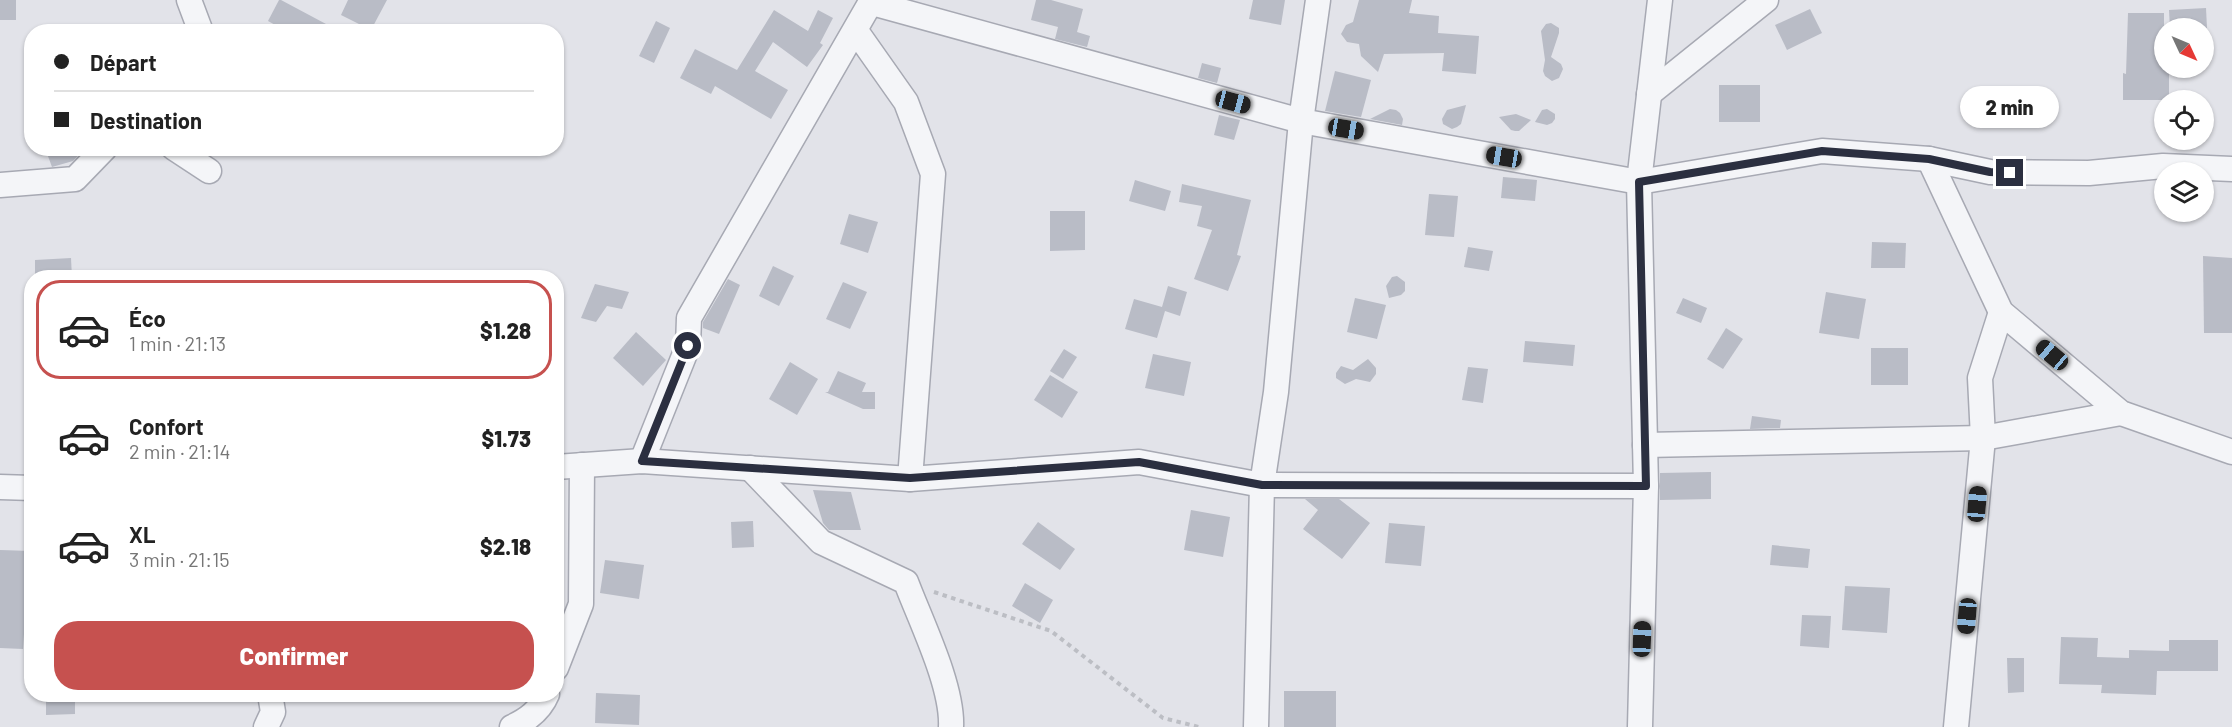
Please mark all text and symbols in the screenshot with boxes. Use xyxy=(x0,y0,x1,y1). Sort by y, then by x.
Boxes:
north arrow xyxy=(2154,18,2214,78)
map controls xyxy=(2154,18,2214,222)
text: Départ xyxy=(90,49,157,75)
callout: 2 min xyxy=(1960,86,2060,128)
car xyxy=(1213,89,1253,115)
button: locate xyxy=(2154,90,2214,150)
text: 2 min xyxy=(1985,95,2034,119)
text: Destination xyxy=(90,107,202,133)
car xyxy=(1327,117,1365,141)
car xyxy=(1485,145,1523,169)
route end xyxy=(1996,159,2023,186)
button: layers xyxy=(2154,162,2214,222)
icon: car xyxy=(57,303,111,357)
text: Éco xyxy=(129,305,166,331)
text: $1.28 xyxy=(480,317,531,343)
text: 1 min · 21:13 xyxy=(129,331,226,355)
route start xyxy=(674,332,701,359)
car xyxy=(2032,337,2072,373)
icon: car xyxy=(57,411,111,465)
text: Confort xyxy=(129,413,204,439)
text: $1.73 xyxy=(481,425,531,451)
text: 2 min · 21:14 xyxy=(129,439,231,463)
car xyxy=(1966,485,1988,523)
icon: car xyxy=(57,519,111,573)
text: XL xyxy=(129,521,155,547)
text: $2.18 xyxy=(480,533,531,559)
text: 3 min · 21:15 xyxy=(129,547,229,571)
car xyxy=(1956,597,1978,635)
button: Confirmer xyxy=(54,621,534,690)
car xyxy=(1632,621,1652,657)

